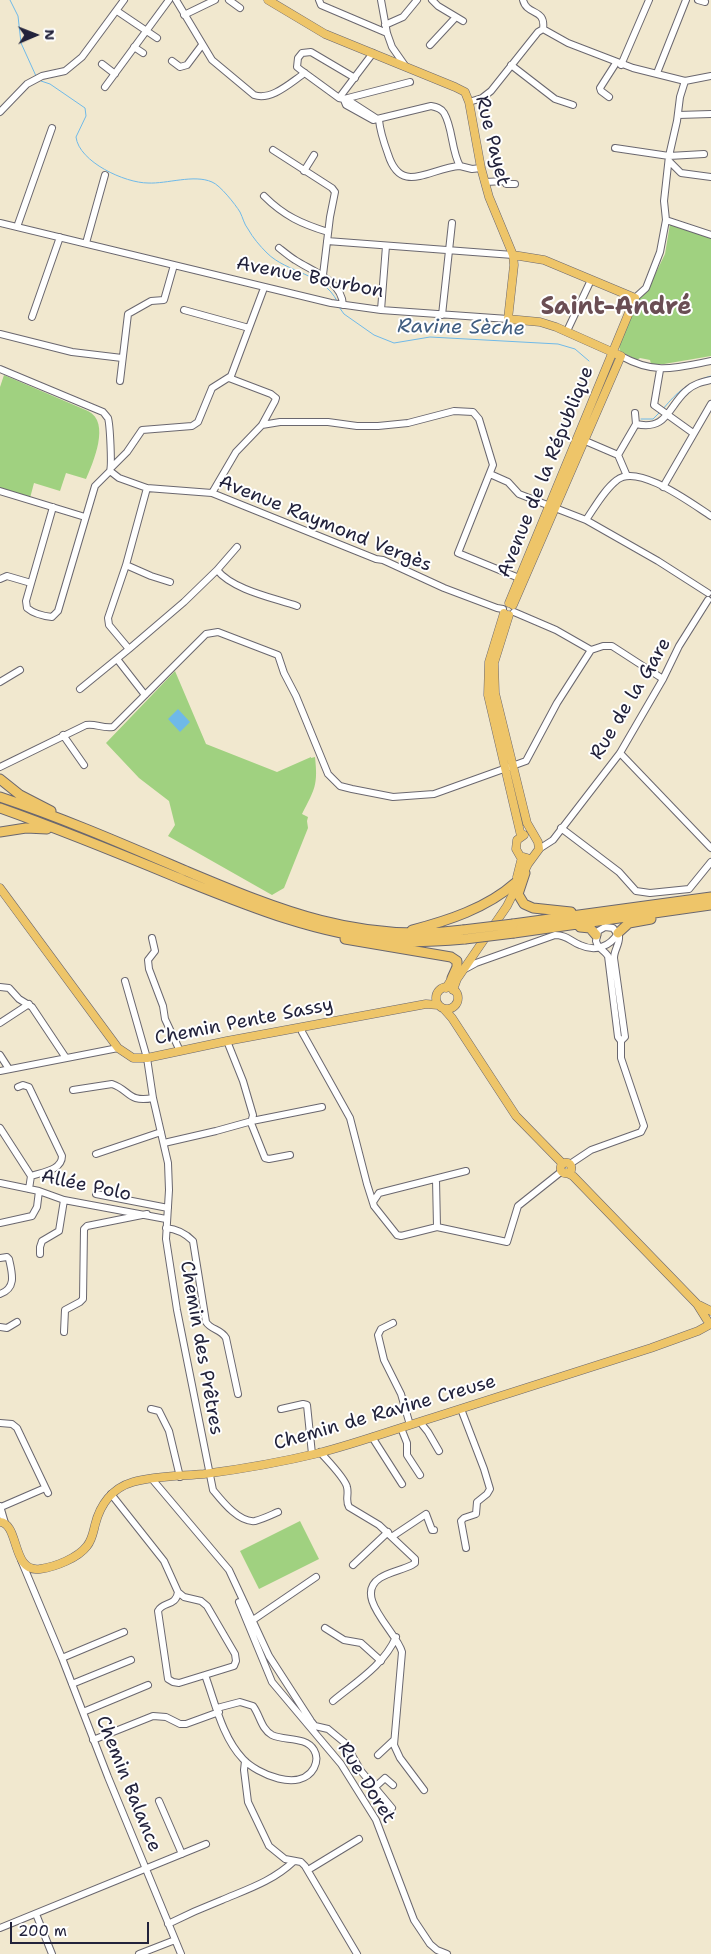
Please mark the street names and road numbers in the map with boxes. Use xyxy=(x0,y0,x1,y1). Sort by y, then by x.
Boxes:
street label: Rue Payet xyxy=(470,94,514,188)
street label: Avenue Bourbon xyxy=(234,253,386,303)
street label: Avenue de la République xyxy=(493,363,599,581)
street label: Avenue Raymond Vergès xyxy=(215,471,435,577)
street label: Rue de la Gare xyxy=(586,634,676,764)
street label: Chemin Pente Sassy xyxy=(153,994,335,1050)
street label: Allée Polo xyxy=(39,1165,133,1207)
street label: Chemin des Prêtres xyxy=(174,1259,228,1437)
street label: Chemin de Ravine Creuse xyxy=(271,1370,499,1456)
street label: Chemin Balance xyxy=(90,1713,166,1855)
street label: Rue Doret xyxy=(332,1738,400,1828)

